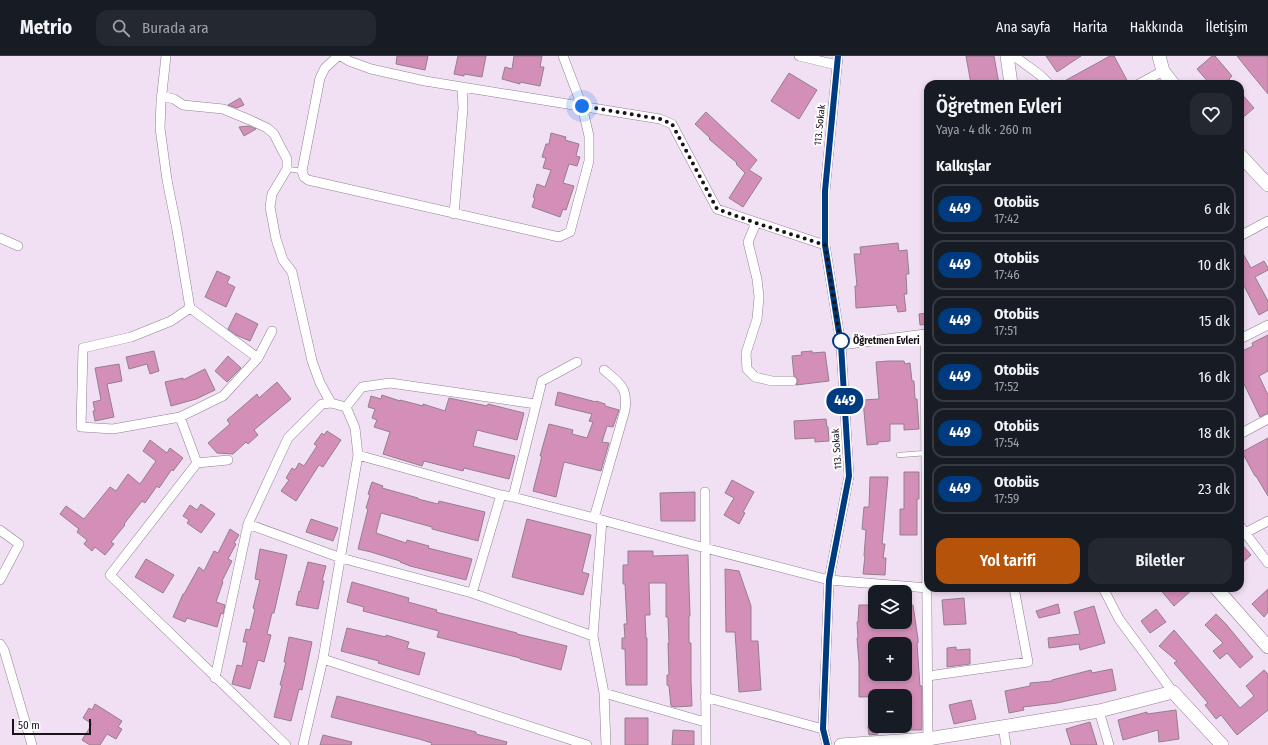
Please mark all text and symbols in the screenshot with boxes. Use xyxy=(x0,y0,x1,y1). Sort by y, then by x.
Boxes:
search box xyxy=(96,10,376,46)
text: Metrio xyxy=(20,16,72,39)
icon: search xyxy=(110,17,132,39)
text: Burada ara xyxy=(142,19,209,37)
text: Ana sayfa xyxy=(996,19,1051,36)
text: Harita xyxy=(1073,19,1108,36)
text: Hakkında xyxy=(1130,19,1183,36)
text: İletişim xyxy=(1205,19,1248,36)
button: heart xyxy=(1190,93,1232,135)
text: Öğretmen Evleri xyxy=(936,95,1062,118)
your location xyxy=(572,96,592,116)
street label: 113. Sokak xyxy=(812,104,828,146)
text: Yaya · 4 dk · 260 m xyxy=(936,122,1032,137)
text: Kalkışlar xyxy=(936,157,991,175)
text: Otobüs xyxy=(994,193,1039,211)
text: 449 xyxy=(949,200,971,217)
text: 6 dk xyxy=(1204,200,1230,218)
text: 17:42 xyxy=(994,211,1019,226)
text: Otobüs xyxy=(994,249,1039,267)
text: 449 xyxy=(949,256,971,273)
text: 10 dk xyxy=(1198,256,1230,274)
text: 17:46 xyxy=(994,267,1020,282)
text: Otobüs xyxy=(994,305,1039,323)
text: 449 xyxy=(949,312,971,329)
text: 15 dk xyxy=(1199,312,1230,330)
text: 17:51 xyxy=(994,323,1018,338)
marker: Öğretmen Evleri xyxy=(832,332,850,350)
place label: Öğretmen Evleri xyxy=(853,334,920,347)
text: Otobüs xyxy=(994,361,1039,379)
text: 449 xyxy=(949,368,971,385)
text: 16 dk xyxy=(1198,368,1230,386)
text: 17:52 xyxy=(994,379,1019,394)
line badge: 449 xyxy=(822,388,868,414)
text: 449 xyxy=(834,392,856,409)
text: Otobüs xyxy=(994,417,1039,435)
text: 449 xyxy=(949,424,971,441)
text: 18 dk xyxy=(1198,424,1230,442)
street label: 113. Sokak xyxy=(830,428,844,470)
text: 17:54 xyxy=(994,435,1019,450)
text: Otobüs xyxy=(994,473,1039,491)
text: 449 xyxy=(949,480,971,497)
text: 23 dk xyxy=(1198,480,1230,498)
text: 17:59 xyxy=(994,491,1019,506)
button: Yol tarifi xyxy=(936,538,1080,584)
button: Biletler xyxy=(1088,538,1232,584)
map controls xyxy=(868,585,912,733)
button: layers xyxy=(868,585,912,629)
button: + xyxy=(868,637,912,681)
button: − xyxy=(868,689,912,733)
scale bar xyxy=(12,717,91,736)
text: 50 m xyxy=(18,719,40,732)

